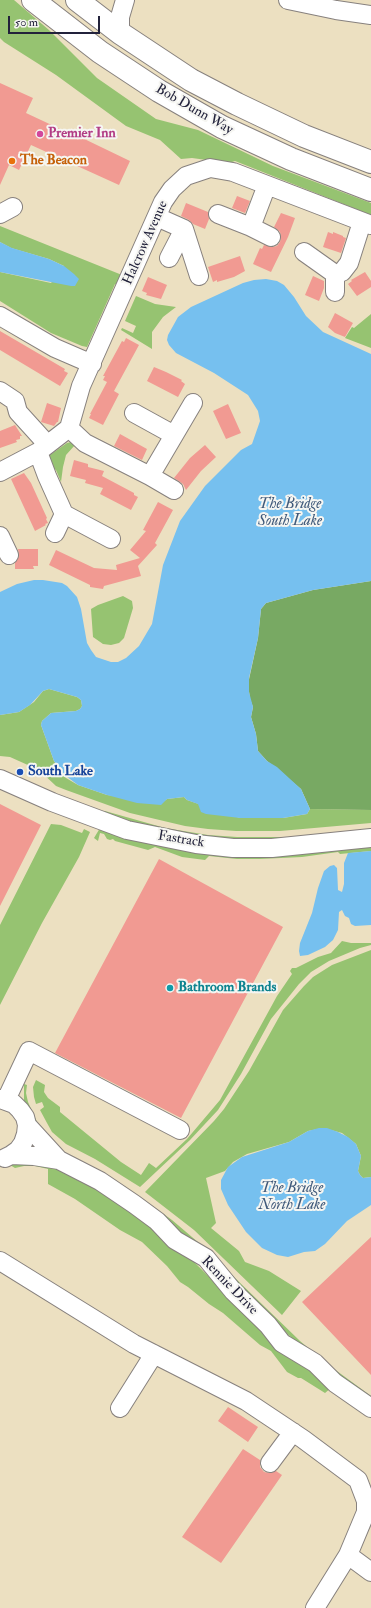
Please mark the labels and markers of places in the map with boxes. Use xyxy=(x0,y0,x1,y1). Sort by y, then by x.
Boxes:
place label: Premier Inn xyxy=(48,126,116,142)
marker: Premier Inn xyxy=(35,129,45,139)
place label: The Beacon xyxy=(20,153,87,169)
marker: The Beacon xyxy=(7,156,17,166)
place label: South Lake xyxy=(28,764,93,780)
marker: South Lake xyxy=(15,767,25,777)
place label: Bathroom Brands xyxy=(178,980,276,996)
marker: Bathroom Brands xyxy=(165,983,175,993)

